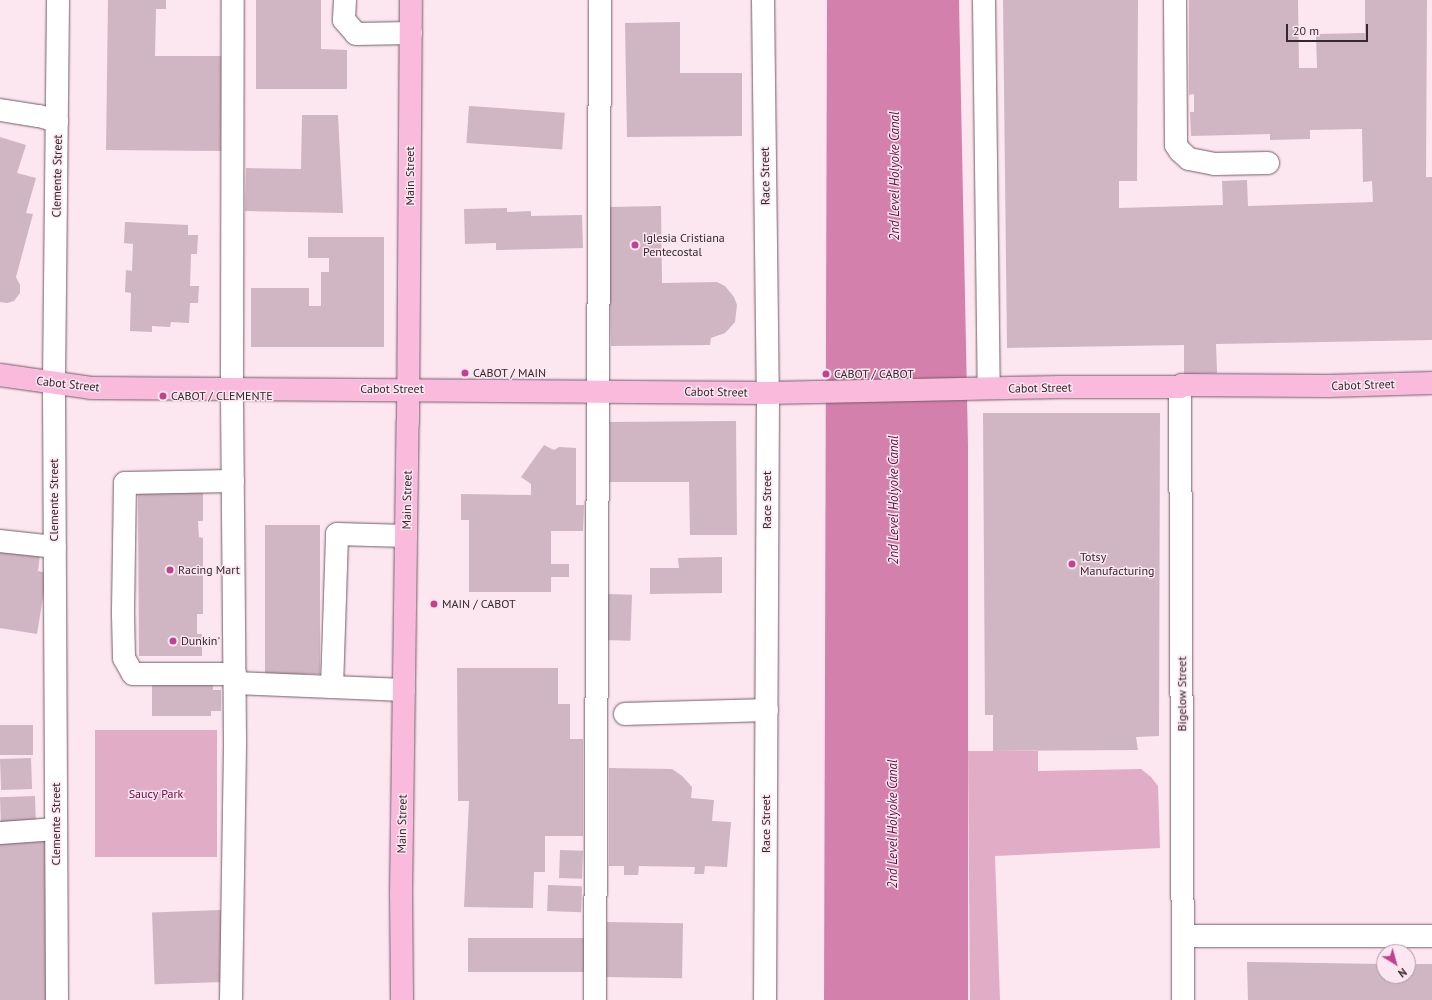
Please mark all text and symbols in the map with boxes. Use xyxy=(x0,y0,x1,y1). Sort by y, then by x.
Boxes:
scale bar xyxy=(1288,16,1370,42)
text: 20 m xyxy=(1293,23,1319,38)
water label: 2nd Level Holyoke Canal xyxy=(887,112,903,240)
street label: Clemente Street xyxy=(49,135,65,217)
street label: Main Street xyxy=(403,146,417,206)
street label: Race Street xyxy=(757,147,773,205)
place label: Iglesia Cristiana Pentecostal xyxy=(643,231,725,259)
marker: Iglesia Cristiana Pentecostal xyxy=(630,240,640,250)
place label: CABOT / MAIN xyxy=(473,366,547,380)
place label: CABOT / CABOT xyxy=(834,367,914,381)
marker: CABOT / MAIN xyxy=(460,368,470,378)
marker: CABOT / CABOT xyxy=(821,369,831,379)
street label: Cabot Street xyxy=(36,374,100,394)
street label: Cabot Street xyxy=(1331,377,1395,393)
street label: Cabot Street xyxy=(1008,380,1072,396)
street label: Cabot Street xyxy=(360,382,424,396)
street label: Cabot Street xyxy=(684,384,748,400)
place label: CABOT / CLEMENTE xyxy=(171,389,273,403)
marker: CABOT / CLEMENTE xyxy=(158,391,168,401)
water label: 2nd Level Holyoke Canal xyxy=(886,436,902,564)
street label: Clemente Street xyxy=(47,459,61,541)
street label: Main Street xyxy=(399,470,415,530)
street label: Race Street xyxy=(760,471,774,529)
place label: Totsy Manufacturing xyxy=(1080,550,1155,578)
marker: Totsy Manufacturing xyxy=(1067,559,1077,569)
place label: Racing Mart xyxy=(178,563,240,577)
marker: Racing Mart xyxy=(165,565,175,575)
place label: MAIN / CABOT xyxy=(442,597,516,611)
marker: MAIN / CABOT xyxy=(429,599,439,609)
place label: Dunkin' xyxy=(181,634,220,648)
marker: Dunkin' xyxy=(168,636,178,646)
street label: Bigelow Street xyxy=(1175,656,1189,732)
water label: 2nd Level Holyoke Canal xyxy=(885,760,901,888)
street label: Clemente Street xyxy=(49,783,63,865)
park label: Saucy Park xyxy=(129,787,183,801)
street label: Main Street xyxy=(394,794,410,854)
street label: Race Street xyxy=(759,795,773,853)
north arrow xyxy=(1376,944,1416,984)
text: N xyxy=(1396,965,1410,981)

